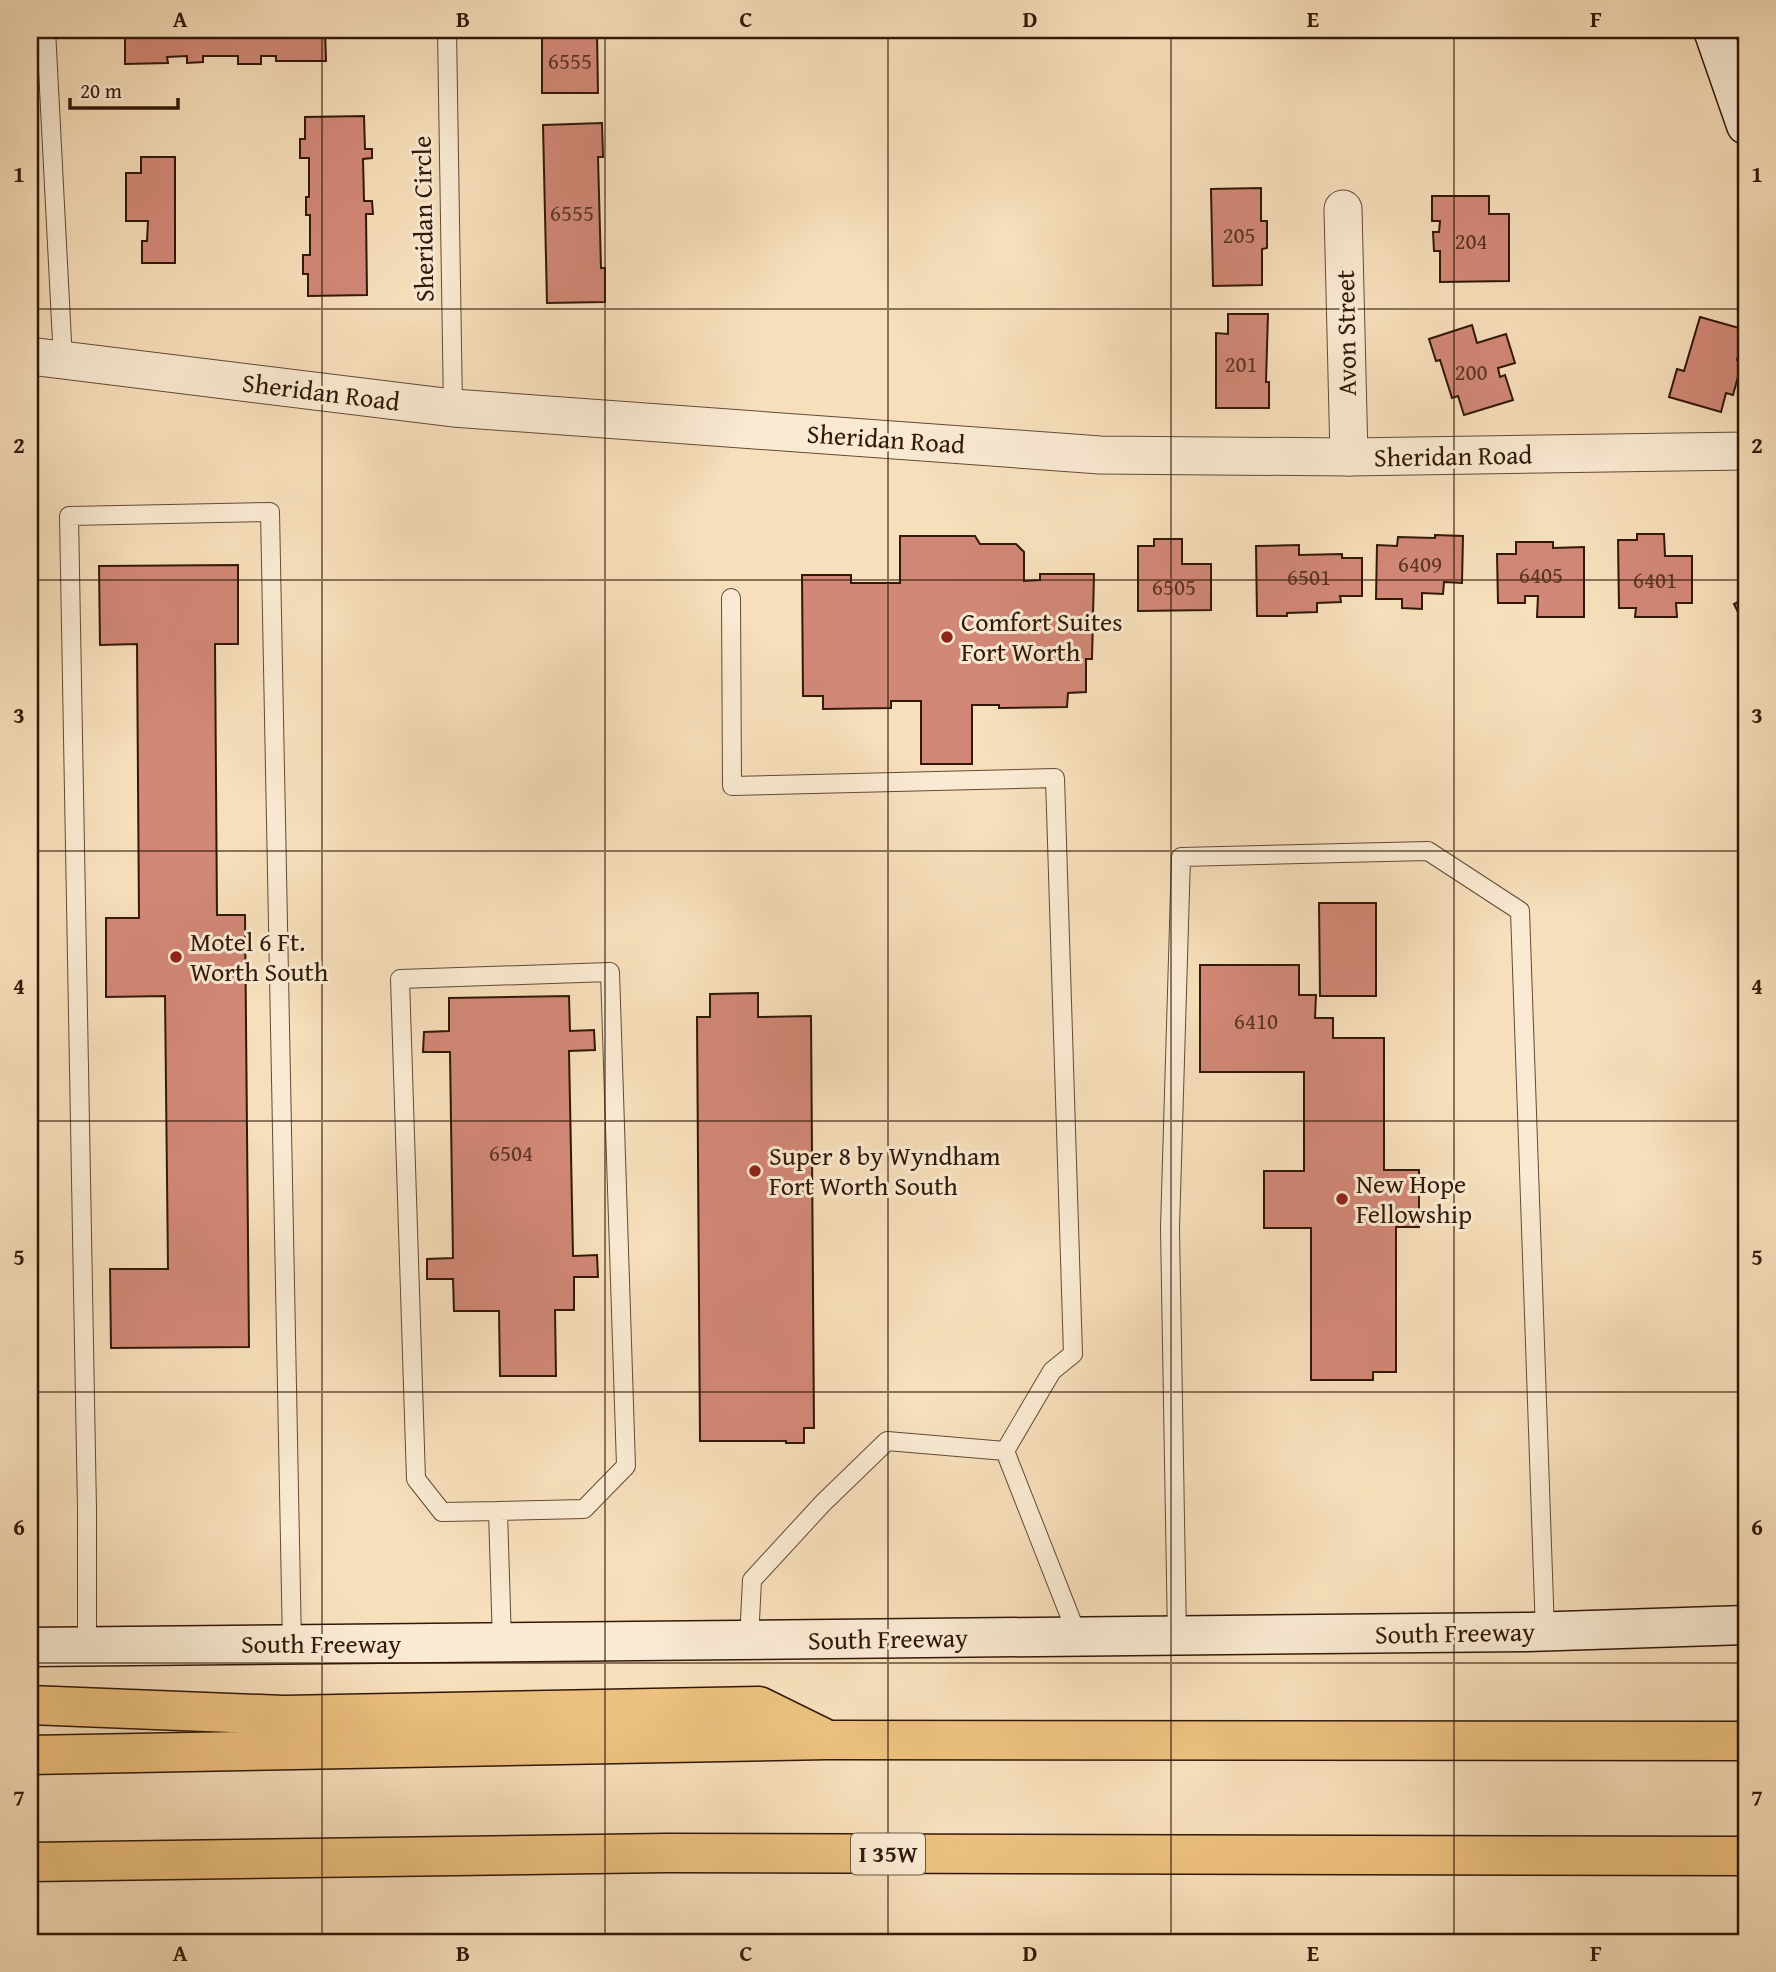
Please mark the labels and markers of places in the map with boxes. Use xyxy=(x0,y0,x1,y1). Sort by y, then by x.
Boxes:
place label: Comfort Suites Fort Worth xyxy=(961,602,1123,671)
marker: Comfort Suites Fort Worth xyxy=(939,629,955,645)
place label: Motel 6 Ft. Worth South xyxy=(190,922,329,991)
marker: Motel 6 Ft. Worth South xyxy=(168,949,184,965)
place label: Super 8 by Wyndham Fort Worth South xyxy=(769,1136,1000,1205)
marker: Super 8 by Wyndham Fort Worth South xyxy=(747,1163,763,1179)
place label: New Hope Fellowship xyxy=(1356,1164,1472,1233)
marker: New Hope Fellowship xyxy=(1334,1191,1350,1207)

